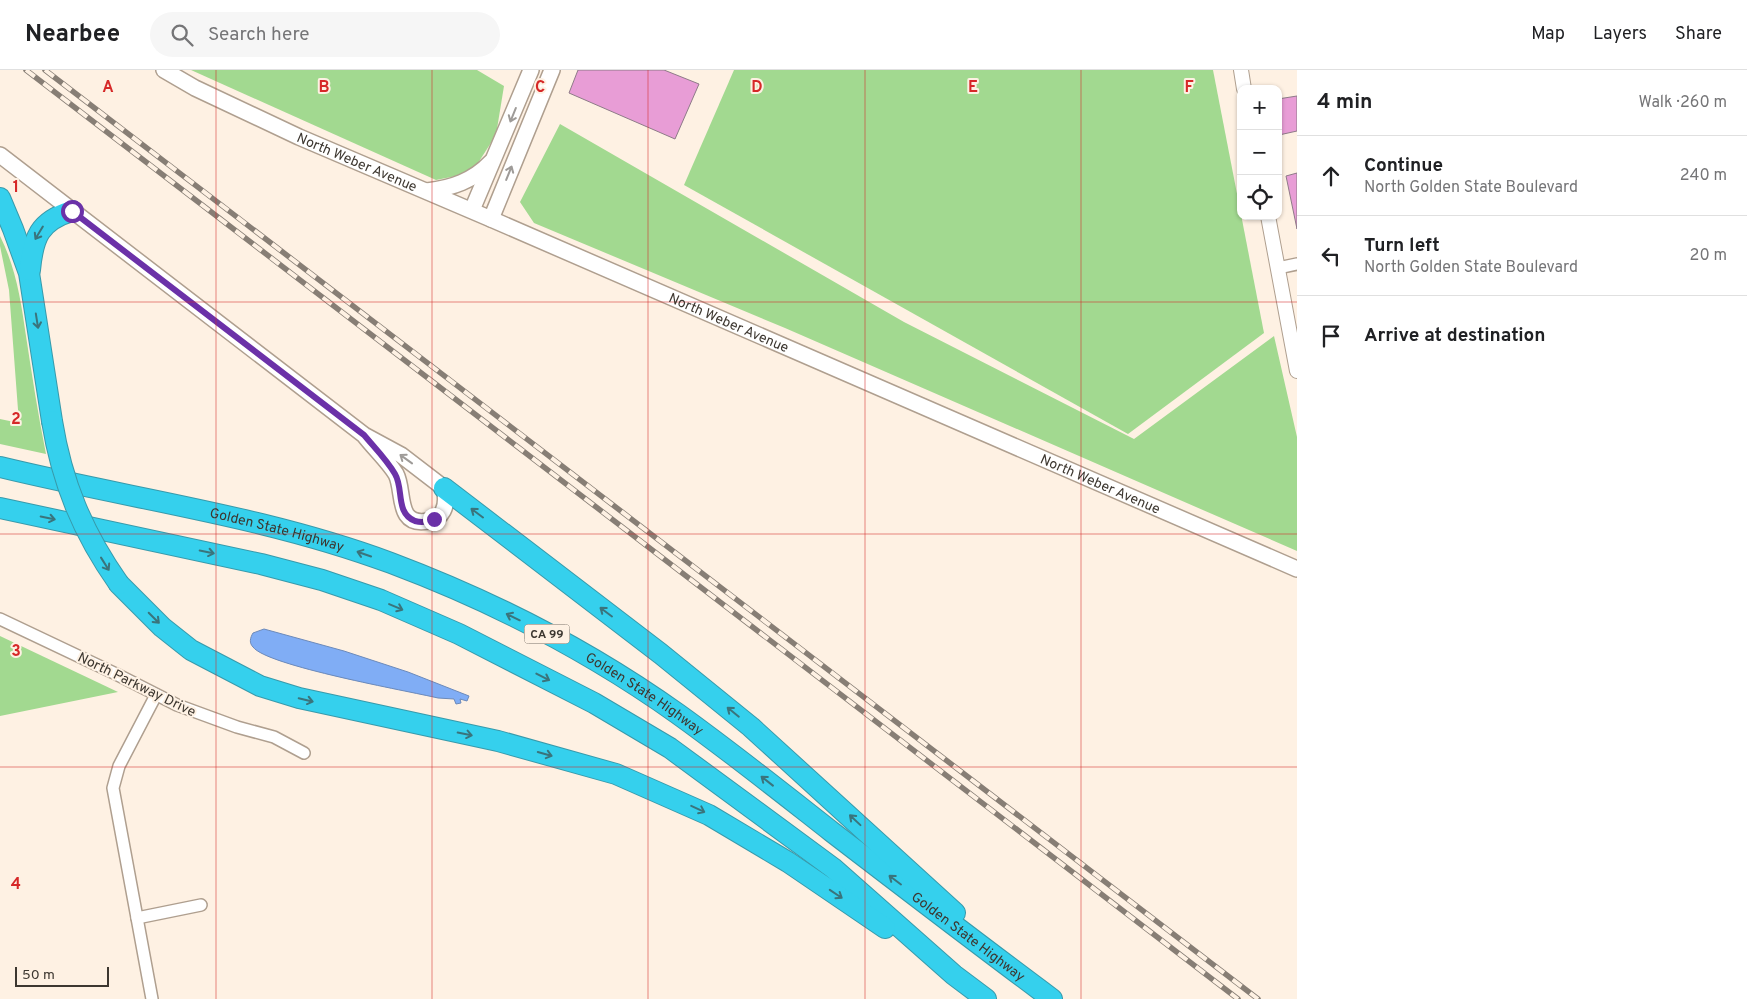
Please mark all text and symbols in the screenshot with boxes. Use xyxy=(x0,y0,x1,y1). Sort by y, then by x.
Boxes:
search box xyxy=(150,12,500,57)
text: Nearbee xyxy=(25,20,120,50)
icon: search xyxy=(168,21,196,49)
text: Search here xyxy=(208,23,310,47)
text: Map xyxy=(1531,23,1565,46)
text: Layers xyxy=(1593,23,1647,46)
text: Share xyxy=(1675,23,1722,46)
text: A xyxy=(102,78,114,98)
text: B xyxy=(318,78,330,98)
text: C xyxy=(535,78,545,98)
text: D xyxy=(751,78,763,98)
text: E xyxy=(968,78,978,98)
text: F xyxy=(1184,78,1194,98)
map controls xyxy=(1237,85,1282,220)
button: + xyxy=(1237,85,1282,130)
text: 4 min xyxy=(1317,89,1373,116)
text: Walk · 260 m xyxy=(1638,93,1727,113)
one-way arrow xyxy=(507,107,517,122)
street label: North Weber Avenue xyxy=(294,130,419,196)
button: − xyxy=(1237,130,1282,175)
text: Continue xyxy=(1364,154,1443,178)
icon: ahead xyxy=(1317,162,1345,190)
one-way arrow xyxy=(505,166,515,181)
text: 240 m xyxy=(1680,166,1727,186)
button: locate xyxy=(1237,175,1282,220)
text: 1 xyxy=(13,178,19,198)
text: North Golden State Boulevard xyxy=(1364,178,1578,198)
route start xyxy=(61,200,84,223)
one-way arrow xyxy=(34,226,44,240)
text: Turn left xyxy=(1364,234,1440,258)
icon: left xyxy=(1317,242,1345,270)
text: 20 m xyxy=(1690,246,1727,266)
text: North Golden State Boulevard xyxy=(1364,258,1578,278)
street label: North Weber Avenue xyxy=(666,290,791,357)
one-way arrow xyxy=(32,313,42,329)
icon: arrive xyxy=(1317,322,1345,350)
text: Arrive at destination xyxy=(1364,324,1545,348)
text: 2 xyxy=(11,410,21,430)
street label: North Weber Avenue xyxy=(1037,452,1162,519)
one-way arrow xyxy=(400,453,413,464)
street label: Golden State Highway xyxy=(208,505,346,556)
one-way arrow xyxy=(471,507,484,518)
route end xyxy=(423,508,446,531)
one-way arrow xyxy=(39,514,55,523)
one-way arrow xyxy=(198,548,214,557)
one-way arrow xyxy=(356,549,372,558)
one-way arrow xyxy=(100,557,110,571)
one-way arrow xyxy=(388,602,403,612)
one-way arrow xyxy=(600,606,613,617)
one-way arrow xyxy=(147,612,159,624)
one-way arrow xyxy=(506,612,521,621)
road number: CA 99 xyxy=(524,624,570,644)
text: 3 xyxy=(11,642,21,662)
street label: North Parkway Drive xyxy=(75,649,198,721)
street label: Golden State Highway xyxy=(582,649,706,740)
one-way arrow xyxy=(535,672,550,682)
one-way arrow xyxy=(298,696,314,705)
one-way arrow xyxy=(727,707,740,718)
one-way arrow xyxy=(457,730,473,740)
one-way arrow xyxy=(537,750,553,759)
one-way arrow xyxy=(760,775,773,786)
one-way arrow xyxy=(690,805,705,815)
one-way arrow xyxy=(848,814,861,826)
text: 4 xyxy=(11,875,21,895)
one-way arrow xyxy=(888,875,902,885)
one-way arrow xyxy=(829,889,843,900)
street label: Golden State Highway xyxy=(908,889,1028,986)
scale bar xyxy=(15,964,109,987)
text: 50 m xyxy=(22,967,55,984)

